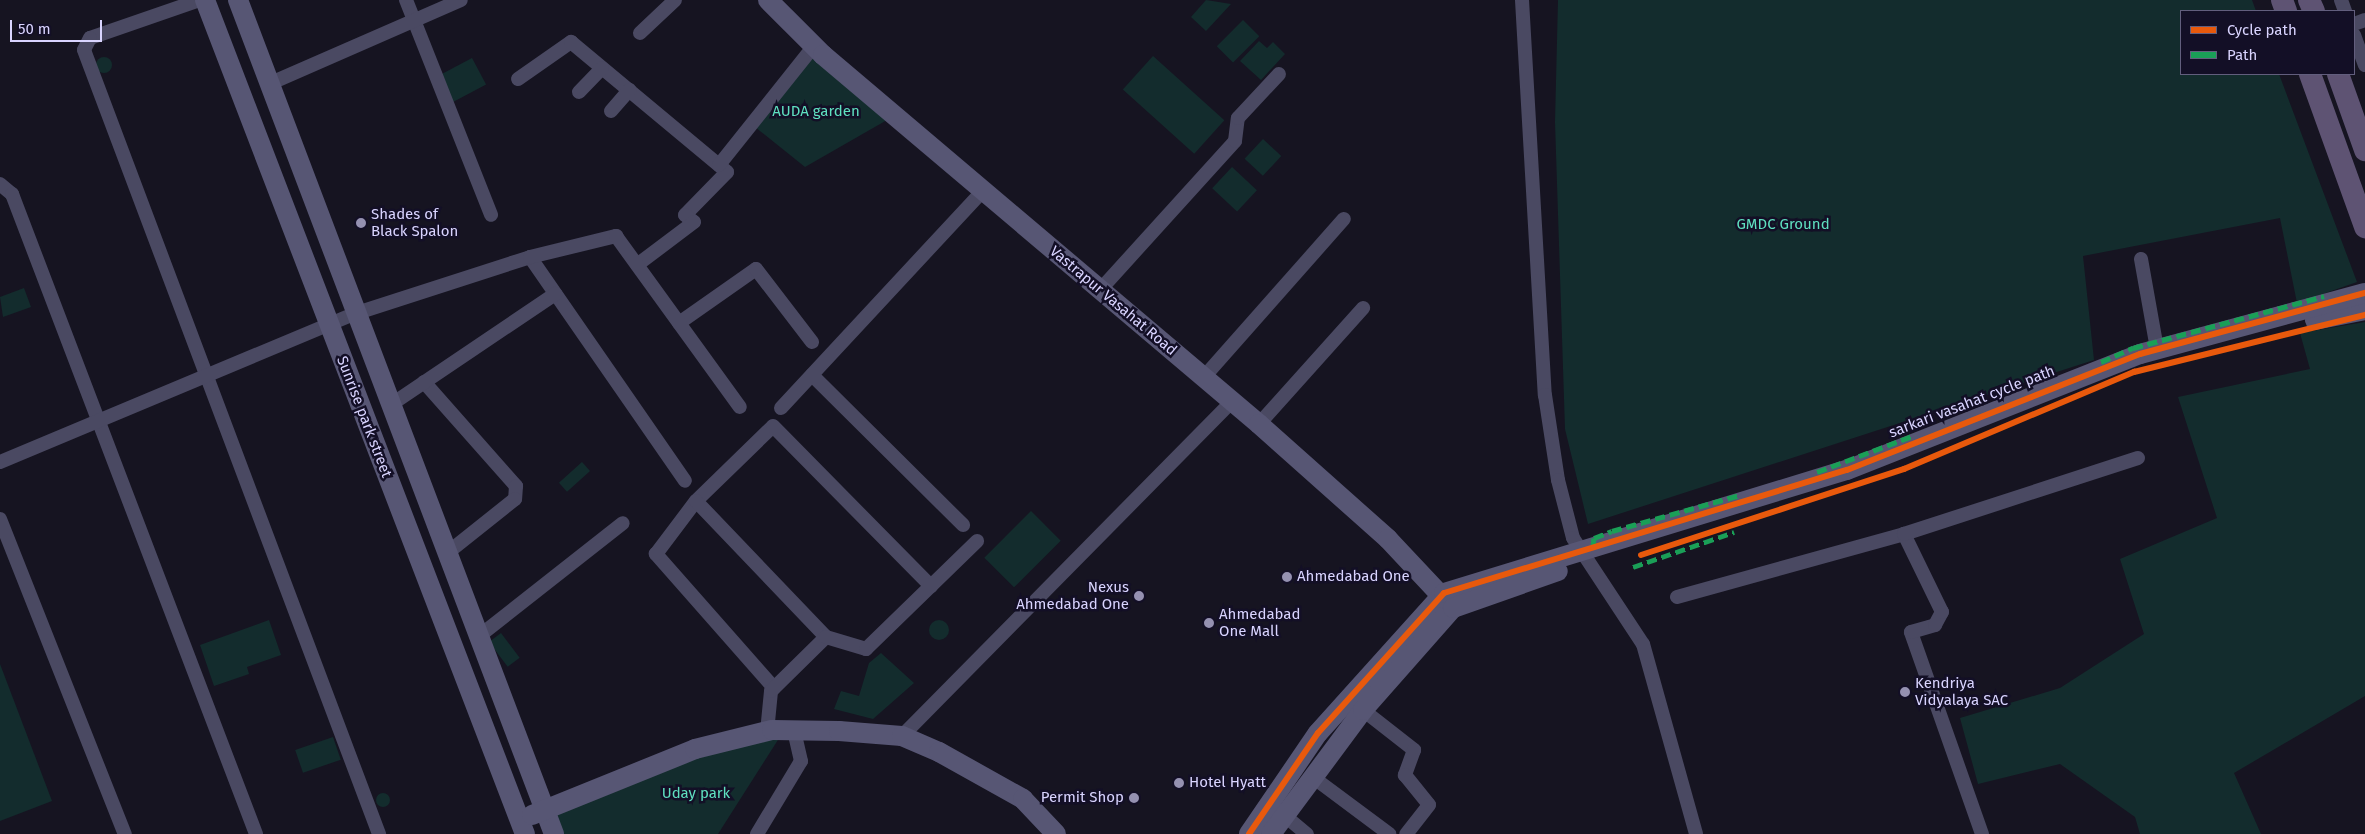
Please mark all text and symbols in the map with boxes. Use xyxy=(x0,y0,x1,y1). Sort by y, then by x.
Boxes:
scale bar xyxy=(12,10,105,42)
legend xyxy=(2180,10,2355,75)
text: 50 m xyxy=(18,20,51,38)
text: Cycle path xyxy=(2227,21,2297,39)
text: Path xyxy=(2227,46,2257,64)
park label: AUDA garden xyxy=(772,103,860,121)
place label: Shades of Black Spalon xyxy=(371,205,458,240)
park label: GMDC Ground xyxy=(1736,216,1830,234)
marker: Shades of Black Spalon xyxy=(355,217,367,229)
street label: Vastrapur Vasahat Road xyxy=(1046,242,1180,360)
street label: Sunrise park street xyxy=(333,354,395,480)
street label: sarkari vasahat cycle path xyxy=(1887,362,2057,442)
place label: Ahmedabad One xyxy=(1297,568,1410,586)
marker: Ahmedabad One xyxy=(1281,571,1293,583)
place label: Nexus Ahmedabad One xyxy=(1016,578,1129,613)
marker: Nexus Ahmedabad One xyxy=(1133,590,1145,602)
place label: Ahmedabad One Mall xyxy=(1219,605,1300,640)
marker: Ahmedabad One Mall xyxy=(1203,617,1215,629)
place label: Kendriya Vidyalaya SAC xyxy=(1915,674,2008,709)
marker: Kendriya Vidyalaya SAC xyxy=(1899,686,1911,698)
place label: Hotel Hyatt xyxy=(1189,774,1266,792)
marker: Hotel Hyatt xyxy=(1173,777,1185,789)
park label: Uday park xyxy=(662,785,730,803)
place label: Permit Shop xyxy=(1041,789,1124,807)
marker: Permit Shop xyxy=(1128,792,1140,804)

